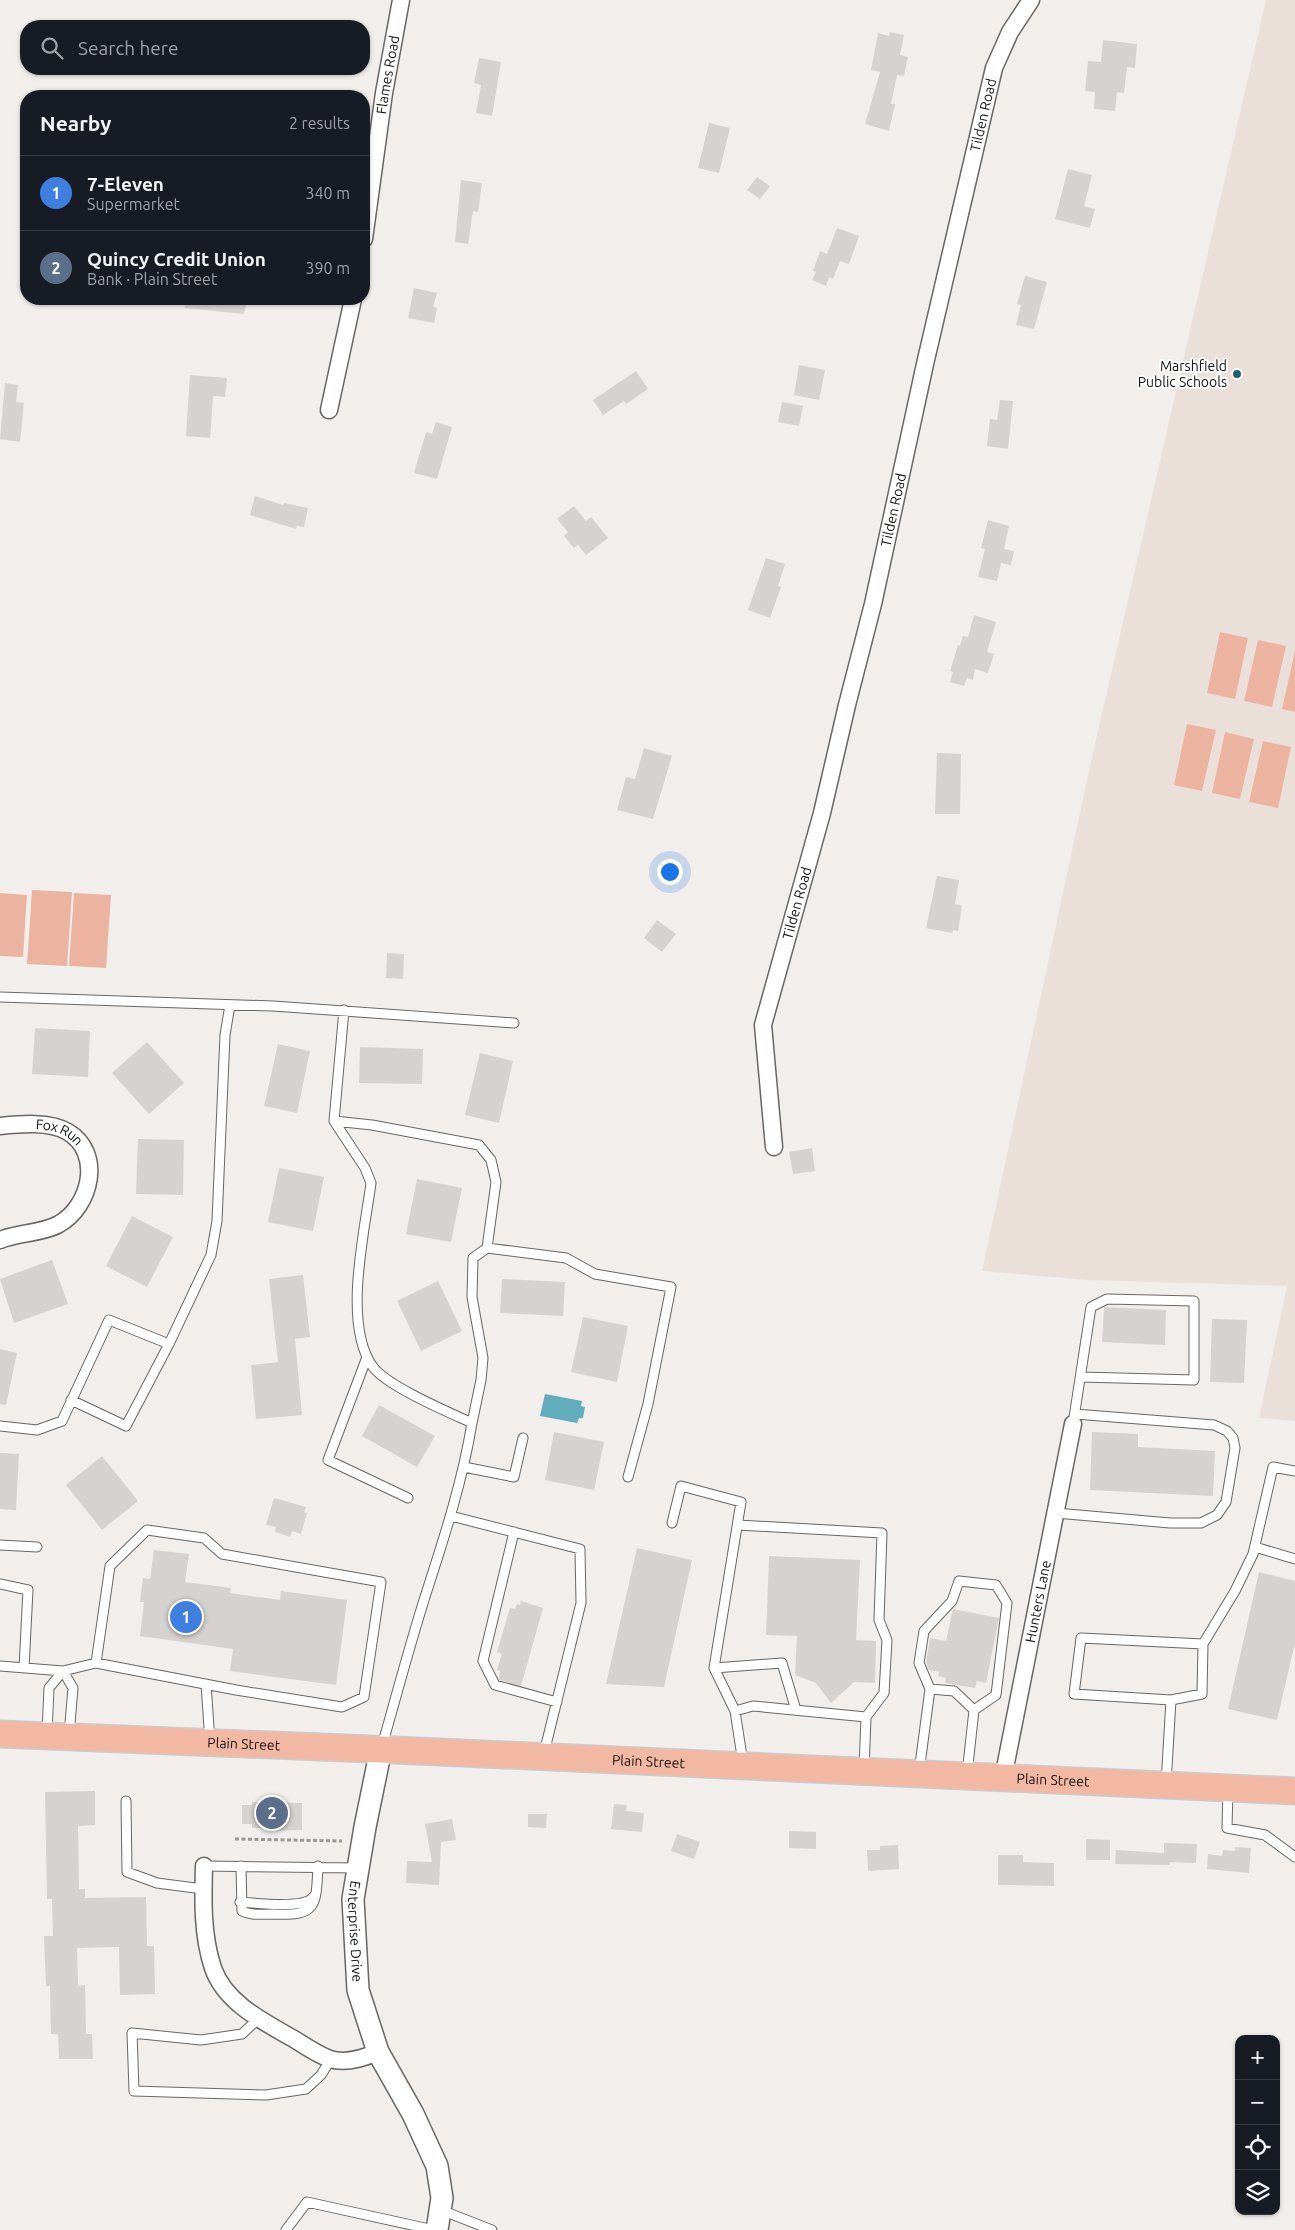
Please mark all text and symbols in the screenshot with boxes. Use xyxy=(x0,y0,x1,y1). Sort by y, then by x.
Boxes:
search box xyxy=(20,20,370,75)
icon: search xyxy=(38,34,66,62)
street label: Flames Road xyxy=(373,34,402,115)
text: Search here xyxy=(78,37,178,59)
street label: Tilden Road xyxy=(967,77,999,153)
text: Nearby xyxy=(40,111,111,135)
text: 2 results xyxy=(289,114,350,132)
text: 7-Eleven xyxy=(87,173,164,195)
text: 1 xyxy=(51,184,61,202)
text: 340 m xyxy=(305,184,350,202)
text: Supermarket xyxy=(87,195,180,213)
text: Quincy Credit Union xyxy=(87,248,266,270)
text: 2 xyxy=(51,259,61,277)
text: 390 m xyxy=(305,259,350,277)
text: Bank · Plain Street xyxy=(87,270,217,288)
place label: Marshfield Public Schools xyxy=(1138,358,1227,390)
marker: Marshfield Public Schools xyxy=(1231,368,1243,380)
street label: Tilden Road xyxy=(878,472,909,548)
your location xyxy=(657,859,683,885)
street label: Tilden Road xyxy=(779,865,815,941)
street label: Fox Run xyxy=(35,1116,87,1148)
street label: Hunters Lane xyxy=(1022,1559,1054,1644)
pin: 1 xyxy=(170,1598,202,1636)
street label: Plain Street xyxy=(207,1734,281,1753)
street label: Plain Street xyxy=(612,1752,686,1771)
street label: Plain Street xyxy=(1016,1770,1090,1790)
pin: 2 xyxy=(256,1794,288,1832)
street label: Enterprise Drive xyxy=(345,1880,366,1982)
map controls xyxy=(1235,2035,1280,2215)
button: + xyxy=(1235,2035,1280,2080)
button: − xyxy=(1235,2080,1280,2125)
button: locate xyxy=(1235,2125,1280,2170)
button: layers xyxy=(1235,2170,1280,2215)

